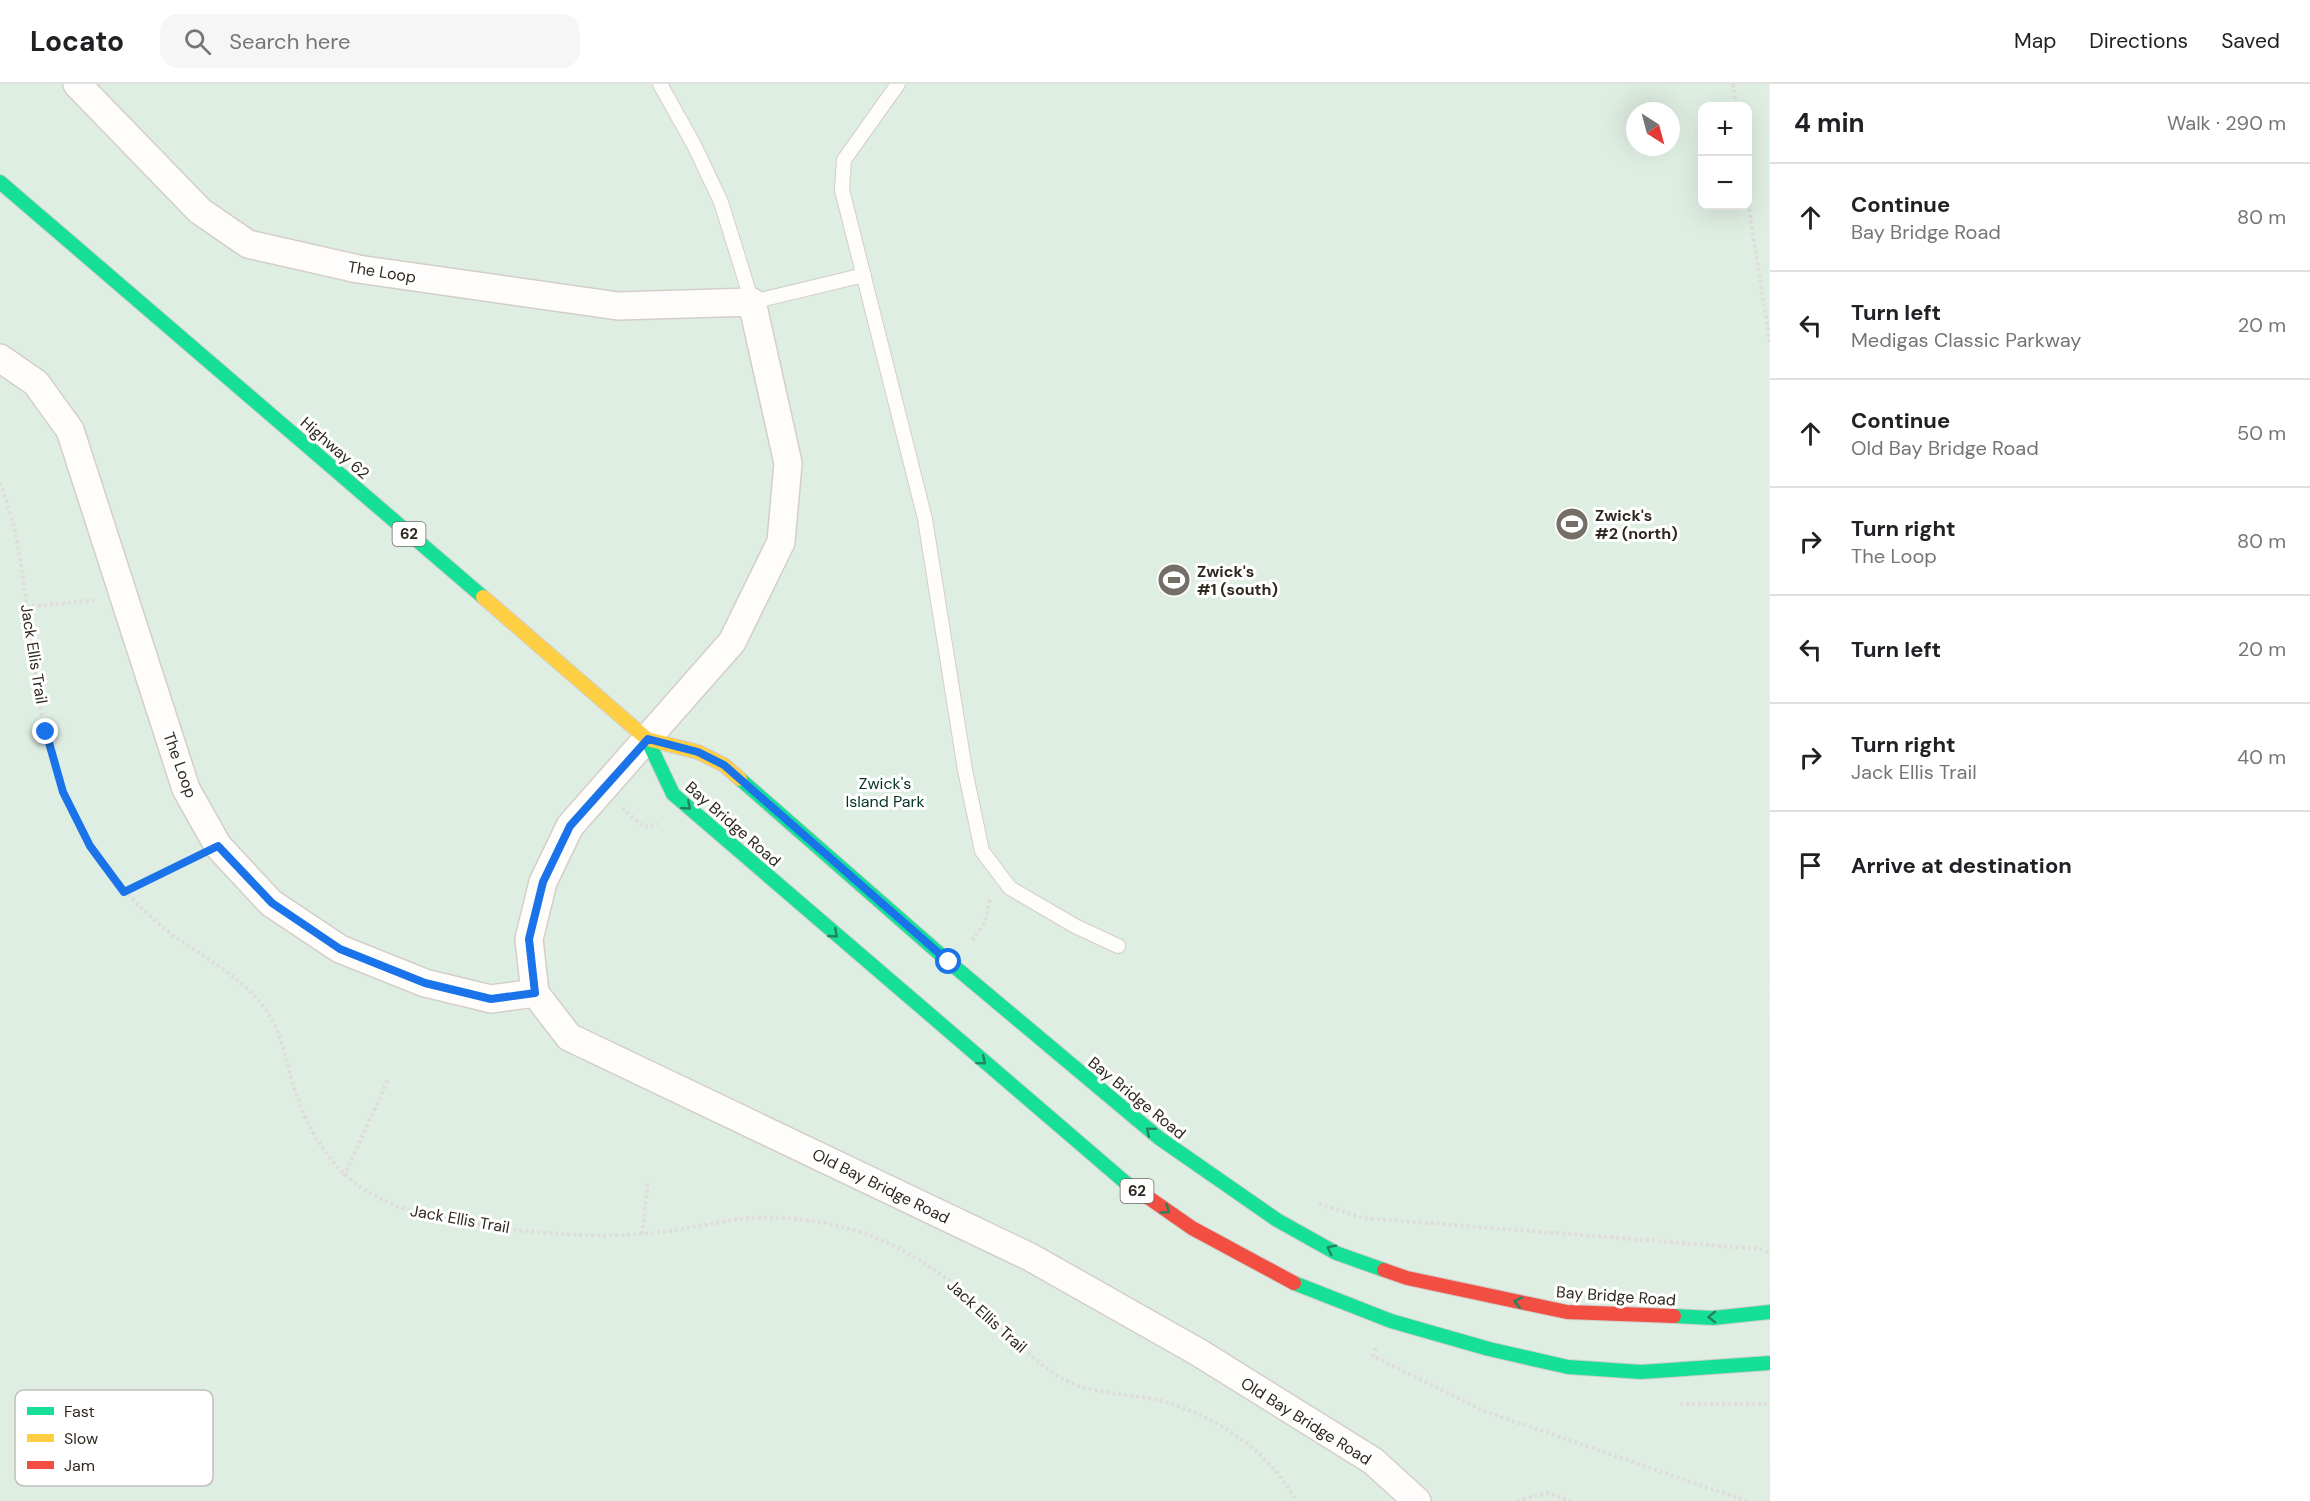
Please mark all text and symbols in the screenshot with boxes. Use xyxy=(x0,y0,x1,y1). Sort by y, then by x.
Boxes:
search box xyxy=(160,14,580,68)
text: Locato xyxy=(30,23,124,60)
icon: search xyxy=(181,25,214,58)
text: Search here xyxy=(229,27,351,56)
text: Map xyxy=(2014,27,2056,55)
text: Directions xyxy=(2089,27,2188,55)
text: Saved xyxy=(2221,27,2280,55)
north arrow xyxy=(1626,102,1680,156)
map controls xyxy=(1698,102,1752,210)
button: + xyxy=(1698,102,1752,156)
text: 4 min xyxy=(1794,106,1865,140)
text: Walk · 290 m xyxy=(2167,110,2286,136)
button: − xyxy=(1698,156,1752,210)
text: Continue xyxy=(1851,190,1950,219)
icon: ahead xyxy=(1794,201,1827,234)
text: 80 m xyxy=(2237,204,2286,230)
text: Bay Bridge Road xyxy=(1851,219,2001,245)
street label: The Loop xyxy=(346,256,418,288)
text: Turn left xyxy=(1851,298,1941,327)
icon: left xyxy=(1794,309,1827,342)
text: 20 m xyxy=(2238,312,2286,338)
text: Medigas Classic Parkway xyxy=(1851,327,2081,353)
text: Continue xyxy=(1851,406,1950,435)
street label: Highway 62 xyxy=(296,412,374,484)
icon: ahead xyxy=(1794,417,1827,450)
text: 50 m xyxy=(2237,420,2286,446)
text: Old Bay Bridge Road xyxy=(1851,435,2039,461)
place label: Zwick's #2 (north) xyxy=(1595,505,1678,544)
sports icon: Zwick's #2 (north) xyxy=(1554,506,1590,542)
text: Turn right xyxy=(1851,514,1956,543)
road number: 62 xyxy=(392,522,426,546)
icon: right xyxy=(1794,525,1827,558)
text: 80 m xyxy=(2237,528,2286,554)
text: The Loop xyxy=(1851,543,1937,569)
place label: Zwick's #1 (south) xyxy=(1197,561,1278,600)
sports icon: Zwick's #1 (south) xyxy=(1156,562,1192,598)
street label: Jack Ellis Trail xyxy=(16,603,52,705)
icon: left xyxy=(1794,633,1827,666)
text: Turn left xyxy=(1851,635,1941,664)
text: 20 m xyxy=(2238,636,2286,662)
route end xyxy=(32,718,58,744)
street label: The Loop xyxy=(158,729,202,801)
text: Turn right xyxy=(1851,730,1956,759)
icon: right xyxy=(1794,741,1827,774)
text: 40 m xyxy=(2237,744,2286,770)
text: Jack Ellis Trail xyxy=(1851,759,1977,785)
park label: Zwick's Island Park xyxy=(845,773,925,812)
street label: Bay Bridge Road xyxy=(681,777,785,871)
one-way arrow xyxy=(680,799,691,810)
icon: arrive xyxy=(1794,849,1827,882)
text: Arrive at destination xyxy=(1851,851,2072,880)
one-way arrow xyxy=(827,927,838,938)
route start xyxy=(935,948,961,974)
street label: Bay Bridge Road xyxy=(1084,1052,1190,1144)
one-way arrow xyxy=(975,1054,986,1065)
one-way arrow xyxy=(1146,1128,1157,1139)
street label: Old Bay Bridge Road xyxy=(809,1144,953,1228)
road number: 62 xyxy=(1120,1179,1154,1203)
street label: Jack Ellis Trail xyxy=(409,1200,511,1238)
one-way arrow xyxy=(1160,1203,1171,1214)
one-way arrow xyxy=(1326,1245,1337,1257)
street label: Jack Ellis Trail xyxy=(943,1275,1031,1357)
street label: Bay Bridge Road xyxy=(1555,1281,1677,1311)
one-way arrow xyxy=(1513,1296,1523,1309)
one-way arrow xyxy=(1707,1311,1716,1324)
street label: Old Bay Bridge Road xyxy=(1237,1372,1375,1470)
legend xyxy=(15,1390,213,1486)
text: Fast xyxy=(64,1401,95,1422)
text: Slow xyxy=(64,1428,98,1449)
text: Jam xyxy=(64,1455,95,1476)

